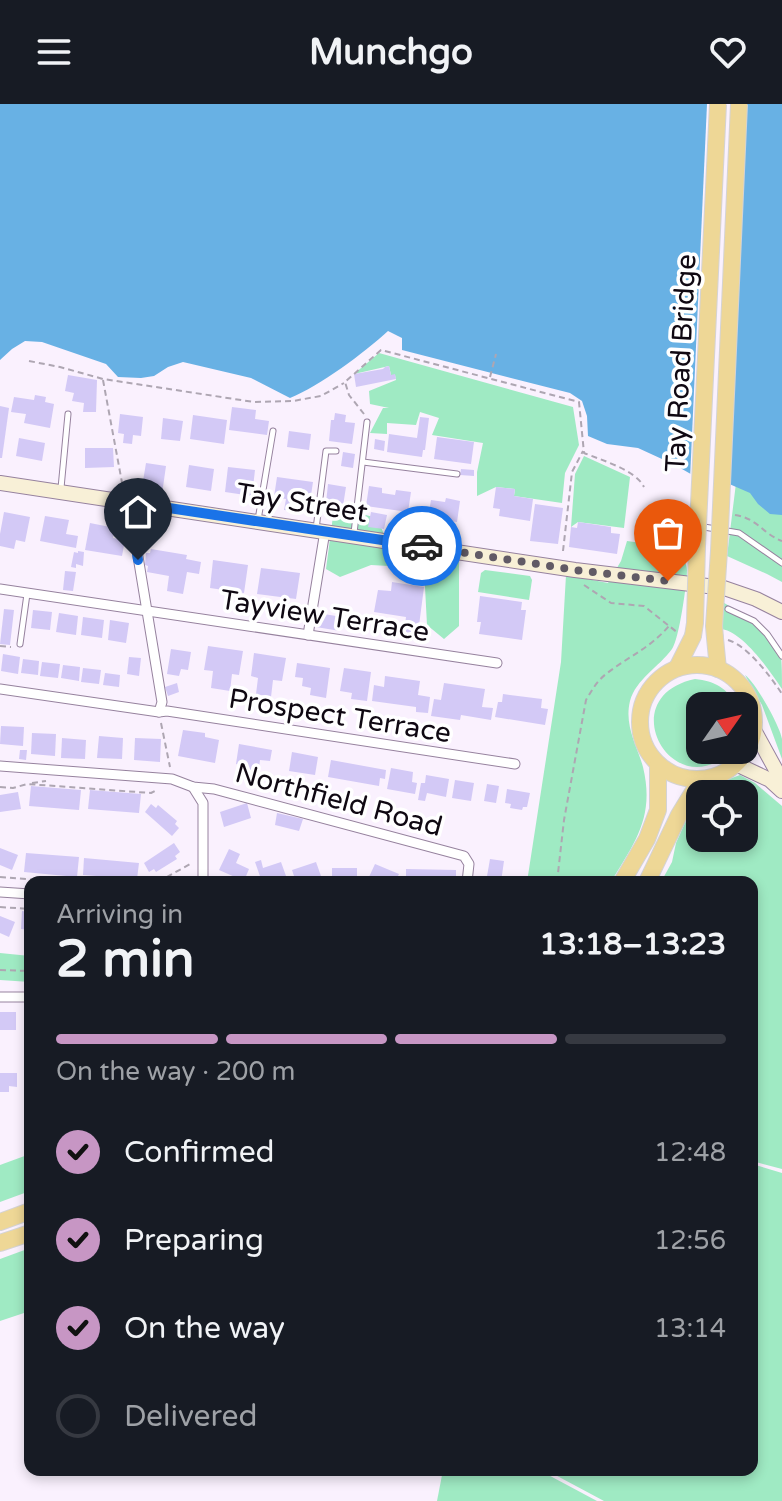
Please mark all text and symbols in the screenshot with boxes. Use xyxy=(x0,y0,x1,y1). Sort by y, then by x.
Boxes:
icon: menu xyxy=(32,30,76,74)
icon: heart xyxy=(706,30,750,74)
text: Munchgo xyxy=(309,31,473,74)
street label: Tay Road Bridge xyxy=(658,253,704,473)
street label: Tay Street xyxy=(234,476,370,530)
pin xyxy=(104,478,172,560)
icon: home xyxy=(116,490,160,534)
pin xyxy=(634,499,702,581)
courier xyxy=(382,506,462,586)
icon: bag xyxy=(646,511,690,555)
icon: car xyxy=(400,524,444,568)
street label: Tayview Terrace xyxy=(218,583,432,649)
street label: Prospect Terrace xyxy=(226,682,453,750)
north arrow xyxy=(686,692,758,764)
map controls xyxy=(686,692,758,852)
street label: Northfield Road xyxy=(231,756,446,844)
button: locate xyxy=(686,780,758,852)
text: Arriving in xyxy=(56,899,183,930)
text: 13:18–13:23 xyxy=(539,926,726,963)
text: 2 min xyxy=(56,928,195,991)
text: On the way · 200 m xyxy=(56,1056,295,1087)
icon: check xyxy=(56,1130,100,1174)
text: Confirmed xyxy=(124,1134,275,1171)
text: 12:48 xyxy=(654,1137,726,1168)
icon: check xyxy=(56,1218,100,1262)
text: Preparing xyxy=(124,1222,264,1259)
text: 12:56 xyxy=(654,1225,726,1256)
icon: check xyxy=(56,1306,100,1350)
text: On the way xyxy=(124,1310,285,1347)
text: 13:14 xyxy=(654,1313,726,1344)
text: Delivered xyxy=(124,1398,258,1435)

